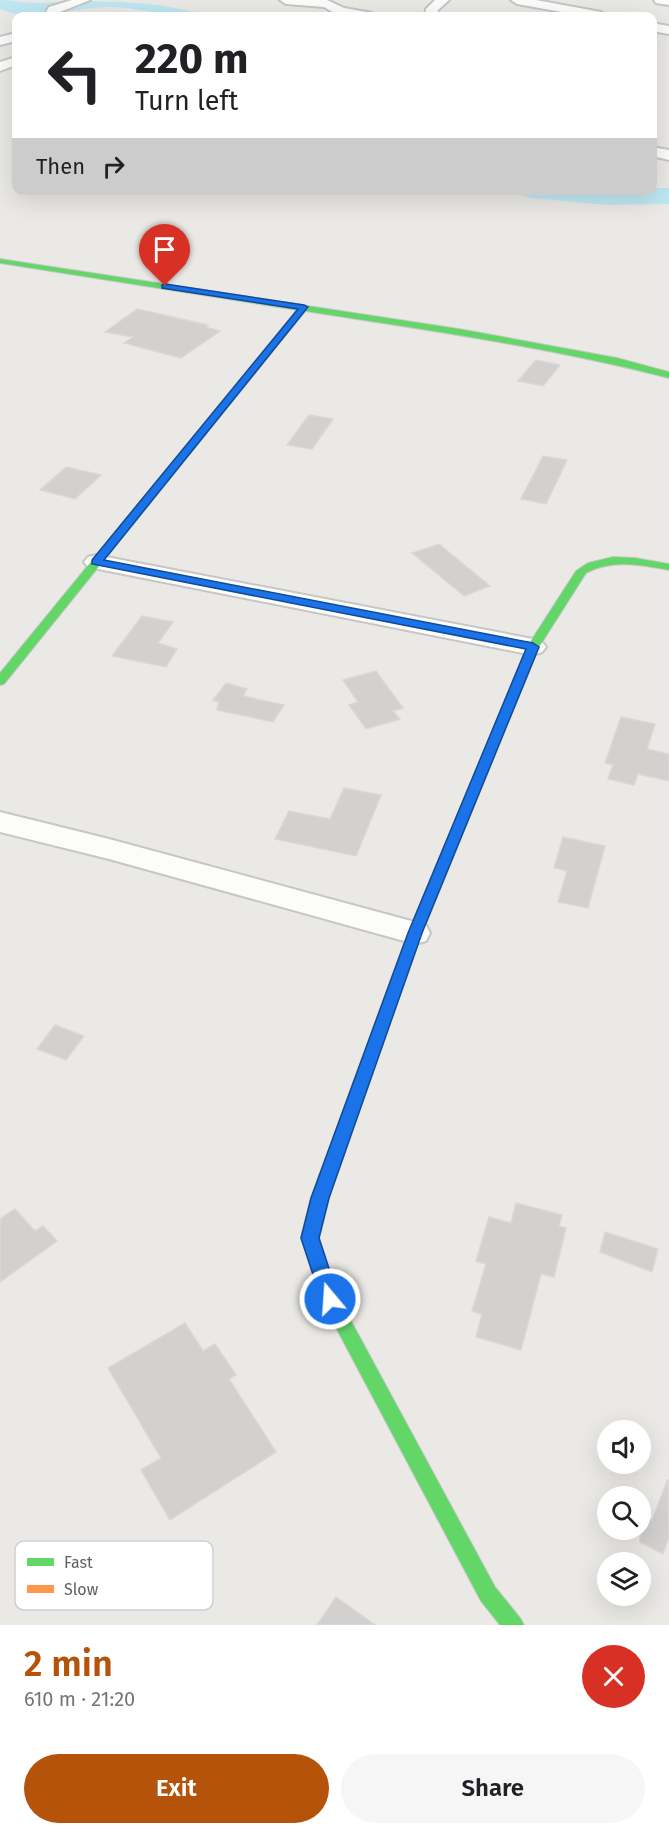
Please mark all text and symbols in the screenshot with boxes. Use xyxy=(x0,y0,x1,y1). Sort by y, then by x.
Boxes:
text: 220 m xyxy=(135,34,248,84)
icon: left xyxy=(36,36,114,114)
text: Turn left xyxy=(135,85,238,117)
icon: right xyxy=(97,150,130,183)
text: Then xyxy=(36,153,85,180)
pin xyxy=(139,224,190,286)
icon: arrive xyxy=(148,233,181,266)
position arrow xyxy=(298,1267,362,1331)
map controls xyxy=(597,1420,651,1606)
button: sound xyxy=(597,1420,651,1474)
button: search xyxy=(597,1486,651,1540)
legend xyxy=(15,1541,213,1610)
button: layers xyxy=(597,1552,651,1606)
text: Fast xyxy=(64,1553,93,1572)
text: Slow xyxy=(64,1580,99,1599)
text: 2 min xyxy=(24,1642,113,1686)
button: close xyxy=(582,1645,645,1708)
text: 610 m · 21:20 xyxy=(24,1687,135,1711)
button: Exit xyxy=(24,1754,329,1823)
button: Share xyxy=(341,1754,645,1823)

